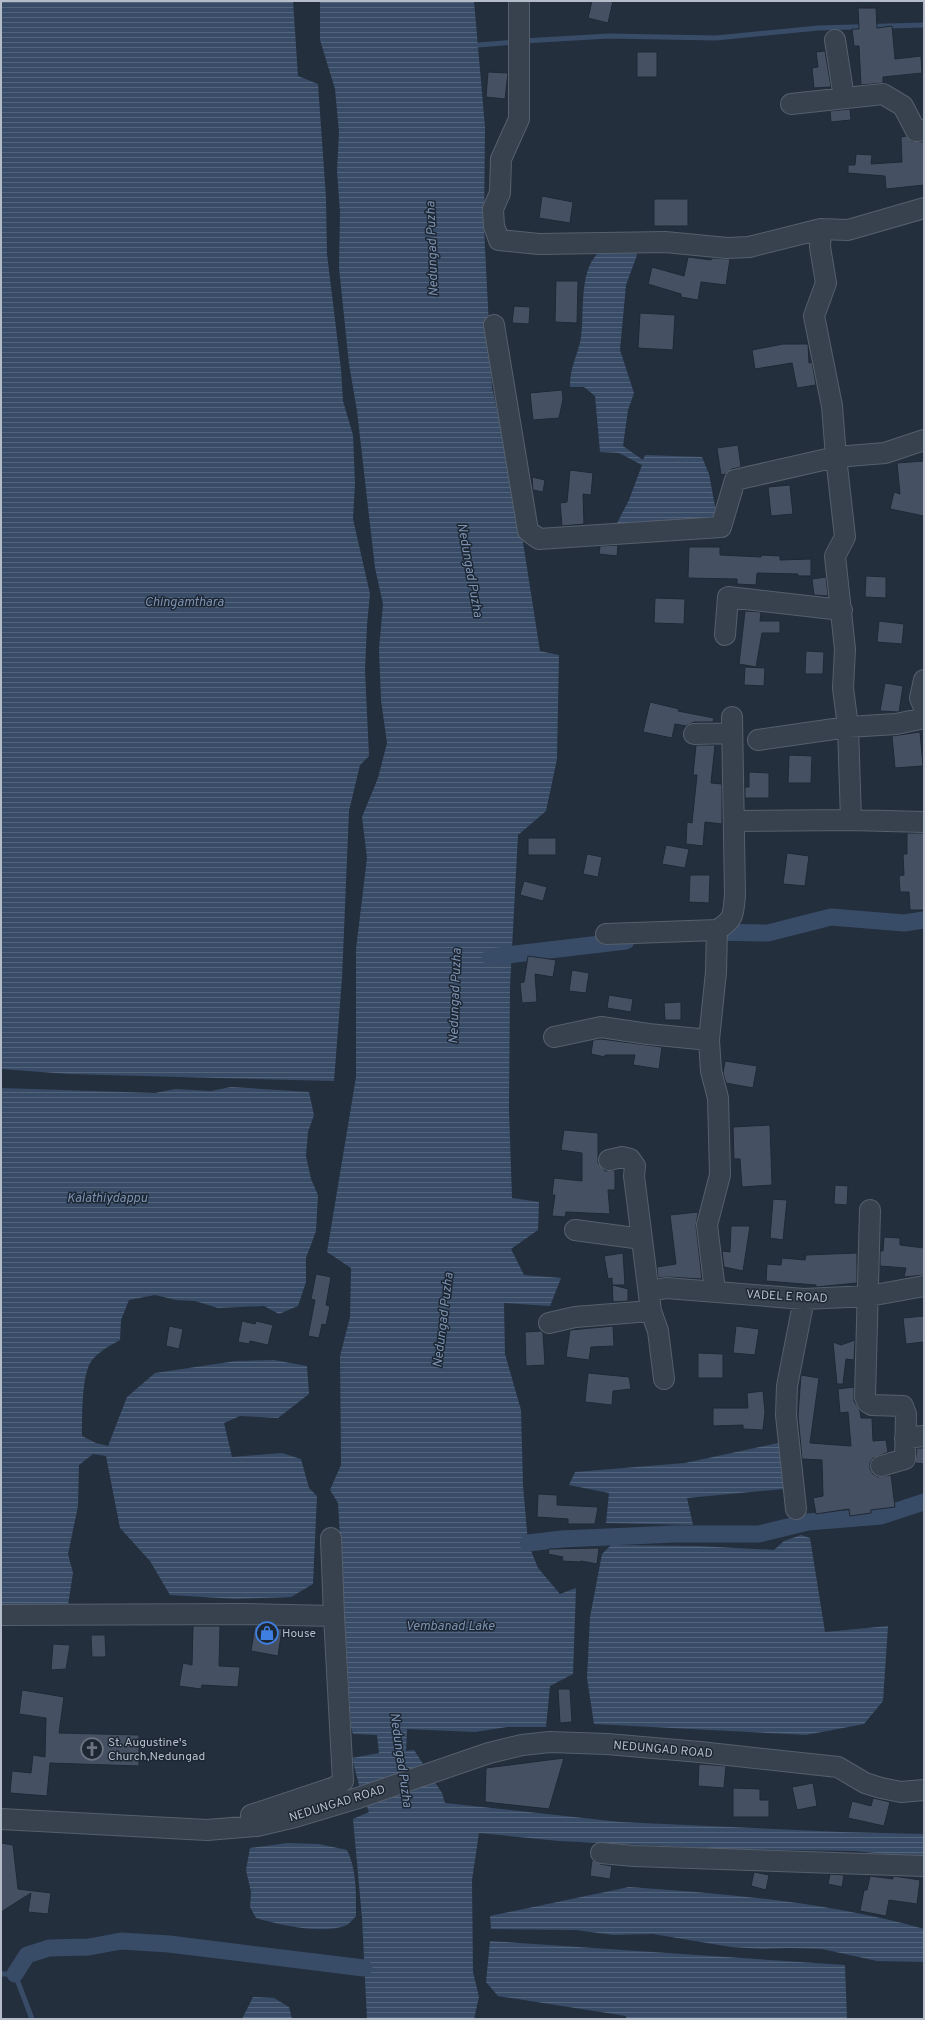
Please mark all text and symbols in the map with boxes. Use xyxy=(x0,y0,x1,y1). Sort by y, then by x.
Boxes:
water label: Nedungad Puzha xyxy=(423,201,443,297)
water label: Nedungad Puzha xyxy=(453,522,485,619)
water label: Chingamthara xyxy=(144,595,224,611)
water label: Nedungad Puzha xyxy=(446,948,466,1044)
water label: Kalathiydappu xyxy=(67,1191,148,1207)
water label: Nedungad Puzha xyxy=(430,1272,458,1369)
street label: VADEL E ROAD xyxy=(746,1287,828,1307)
water label: Vembanad Lake xyxy=(406,1619,495,1635)
shop icon: House xyxy=(254,1620,280,1646)
place label: House xyxy=(282,1626,316,1642)
water label: Nedungad Puzha xyxy=(385,1712,415,1809)
place label: St. Augustine's Church,Nedungad xyxy=(108,1735,205,1765)
church icon: St. Augustine's Church,Nedungad xyxy=(79,1736,105,1762)
street label: NEDUNGAD ROAD xyxy=(613,1738,713,1762)
street label: NEDUNGAD ROAD xyxy=(287,1782,387,1826)

